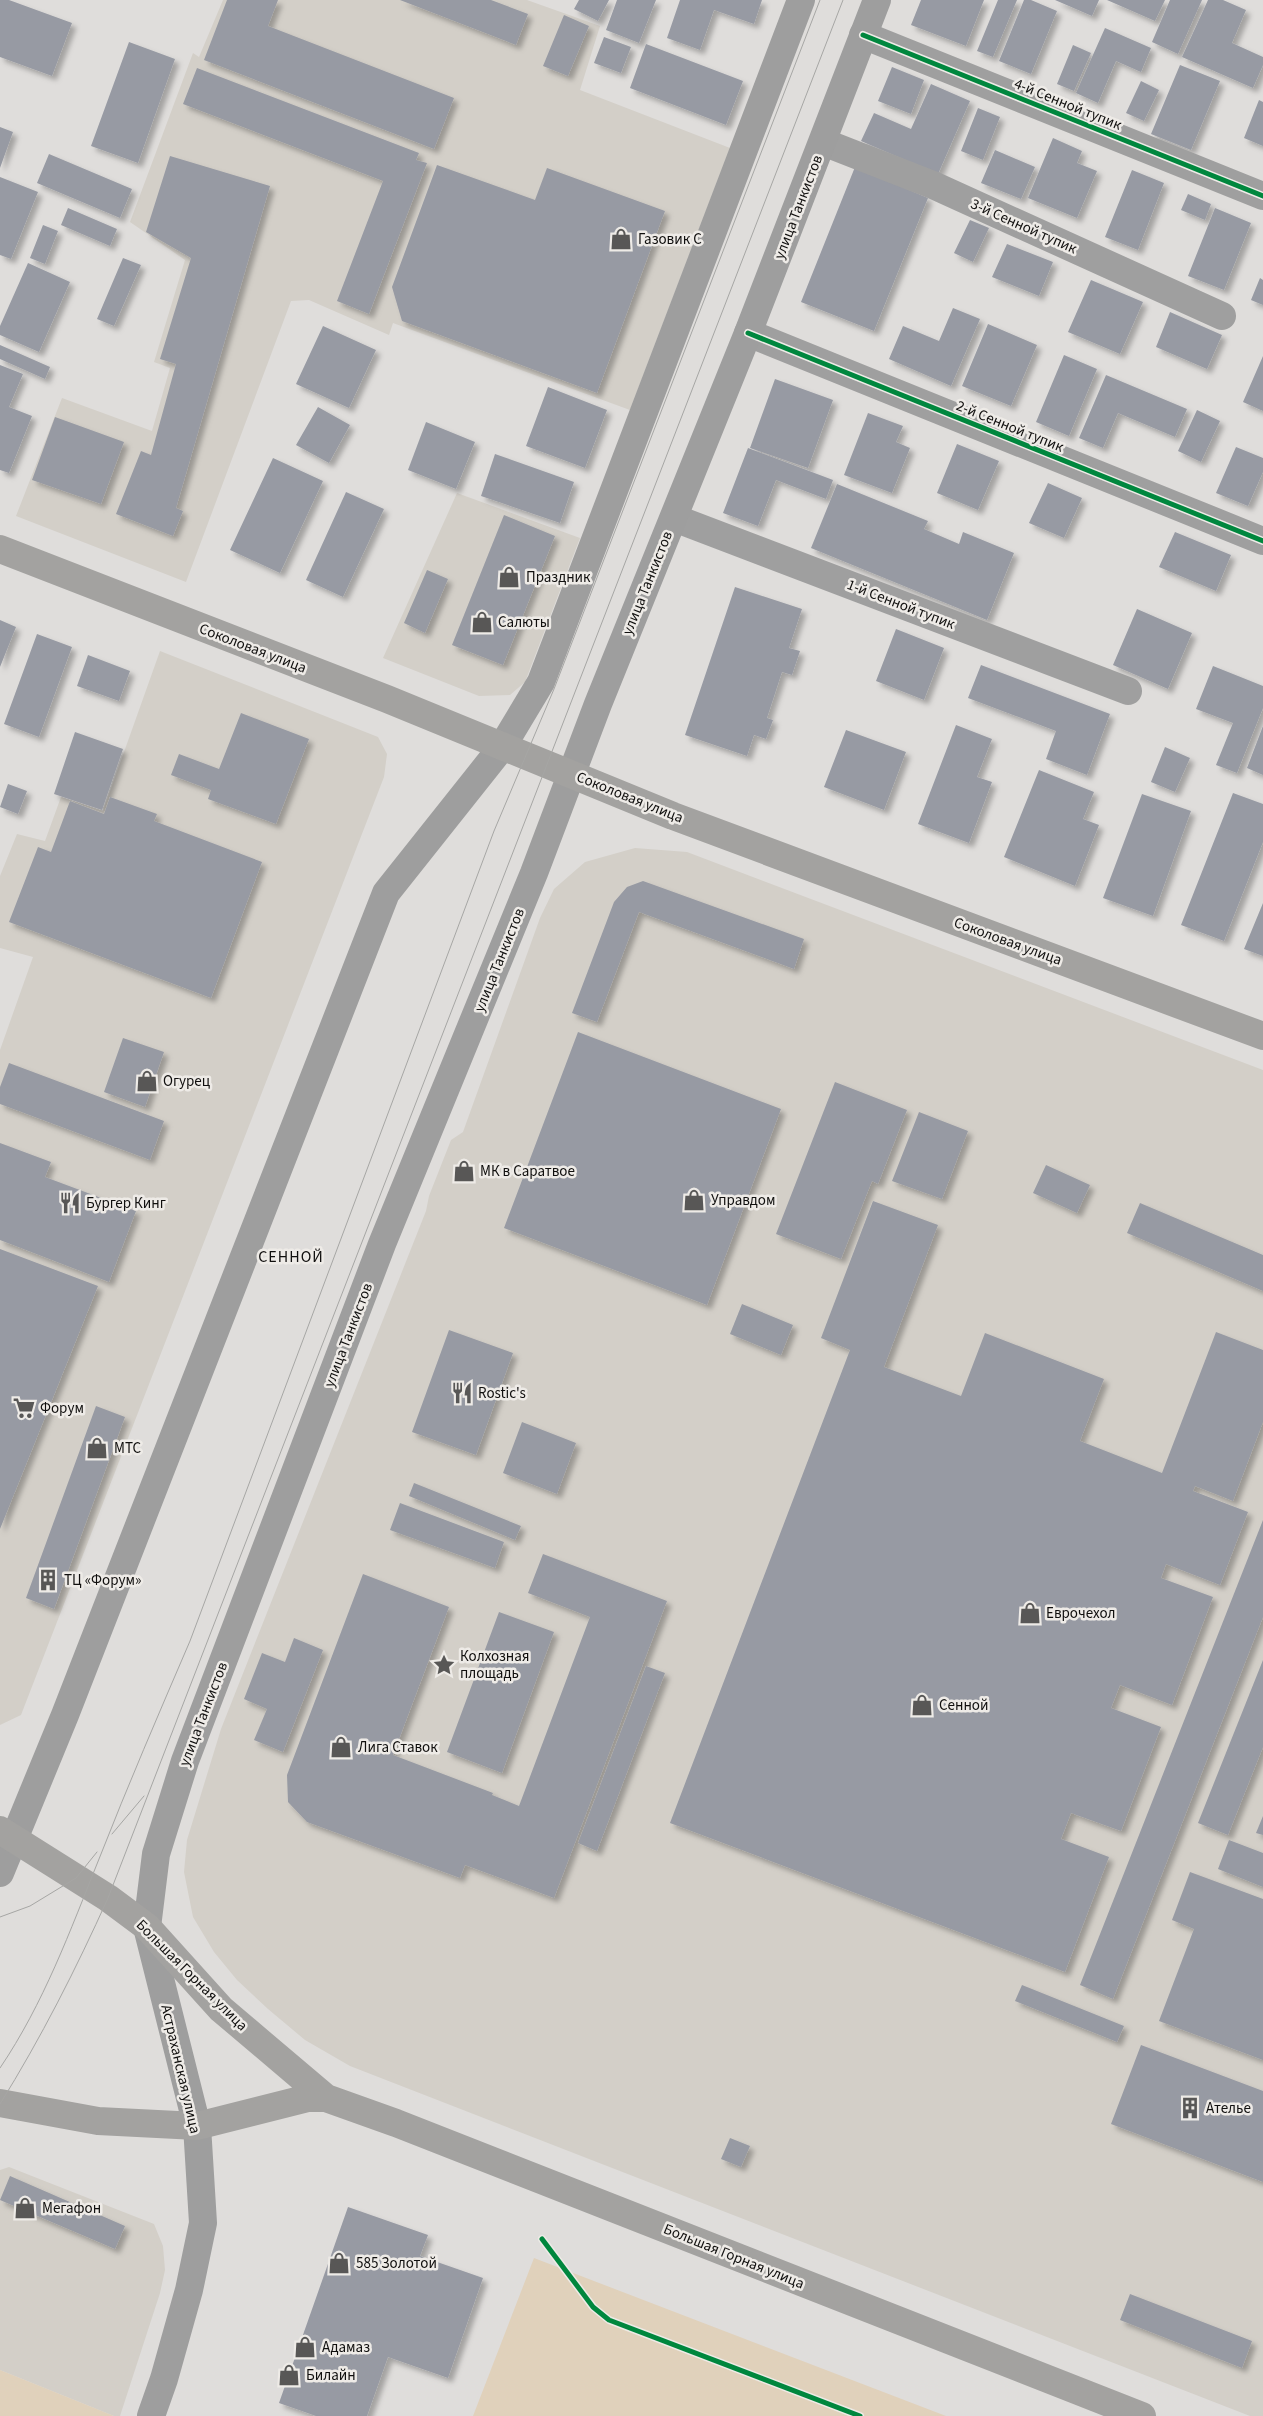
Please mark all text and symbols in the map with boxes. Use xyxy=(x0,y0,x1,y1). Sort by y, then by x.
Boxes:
street label: 4-й Сенной тупик xyxy=(1011,73,1125,136)
street label: улица Танкистов xyxy=(769,152,828,262)
street label: 3-й Сенной тупик xyxy=(967,194,1081,259)
shop icon: Газовик С xyxy=(608,226,634,252)
place label: Газовик С xyxy=(638,229,702,250)
street label: 2-й Сенной тупик xyxy=(953,395,1067,458)
street label: улица Танкистов xyxy=(617,528,678,638)
shop icon: Праздник xyxy=(496,564,522,590)
place label: Праздник xyxy=(526,567,591,588)
street label: 1-й Сенной тупик xyxy=(844,574,958,635)
shop icon: Салюты xyxy=(469,609,495,635)
place label: Салюты xyxy=(498,612,550,633)
street label: Соколовая улица xyxy=(196,618,309,679)
street label: Соколовая улица xyxy=(573,767,686,828)
street label: улица Танкистов xyxy=(469,905,530,1015)
street label: Соколовая улица xyxy=(951,912,1065,971)
shop icon: Огурец xyxy=(134,1068,160,1094)
place label: Огурец xyxy=(163,1071,211,1092)
shop icon: МК в Саратвое xyxy=(451,1158,477,1184)
place label: МК в Саратвое xyxy=(480,1161,575,1182)
shop icon: Управдом xyxy=(681,1187,707,1213)
restaurant icon: Бургер Кинг xyxy=(57,1190,83,1216)
place label: Управдом xyxy=(711,1190,775,1211)
place label: Бургер Кинг xyxy=(86,1193,166,1214)
district label: СЕННОЙ xyxy=(258,1246,324,1268)
street label: улица Танкистов xyxy=(319,1280,378,1390)
restaurant icon: Rostic's xyxy=(449,1380,475,1406)
place label: Rostic's xyxy=(478,1383,526,1404)
supermarket icon: Форум xyxy=(11,1395,37,1421)
place label: Форум xyxy=(40,1398,84,1419)
shop icon: МТС xyxy=(84,1435,110,1461)
place label: МТС xyxy=(114,1438,142,1459)
building icon: ТЦ «Форум» xyxy=(35,1567,61,1593)
place label: ТЦ «Форум» xyxy=(64,1570,141,1591)
shop icon: Еврочехол xyxy=(1017,1600,1043,1626)
place label: Еврочехол xyxy=(1046,1603,1116,1624)
place label: Колхозная площадь xyxy=(460,1646,530,1684)
place icon: Колхозная площадь xyxy=(431,1652,457,1678)
street label: улица Танкистов xyxy=(174,1659,233,1769)
shop icon: Сенной xyxy=(909,1692,935,1718)
place label: Сенной xyxy=(939,1695,988,1716)
shop icon: Лига Ставок xyxy=(328,1734,354,1760)
place label: Лига Ставок xyxy=(358,1737,438,1758)
street label: Большая Горная улица xyxy=(131,1915,252,2036)
street label: Астраханская улица xyxy=(155,2003,206,2136)
building icon: Ателье xyxy=(1177,2095,1203,2121)
place label: Ателье xyxy=(1206,2098,1251,2119)
shop icon: Мегафон xyxy=(12,2195,38,2221)
place label: Мегафон xyxy=(42,2198,101,2219)
street label: Большая Горная улица xyxy=(660,2219,807,2294)
shop icon: 585 Золотой xyxy=(326,2250,352,2276)
place label: 585 Золотой xyxy=(356,2253,437,2274)
shop icon: Адамаз xyxy=(292,2334,318,2360)
place label: Адамаз xyxy=(322,2337,370,2358)
shop icon: Билайн xyxy=(276,2362,302,2388)
place label: Билайн xyxy=(306,2365,356,2386)

